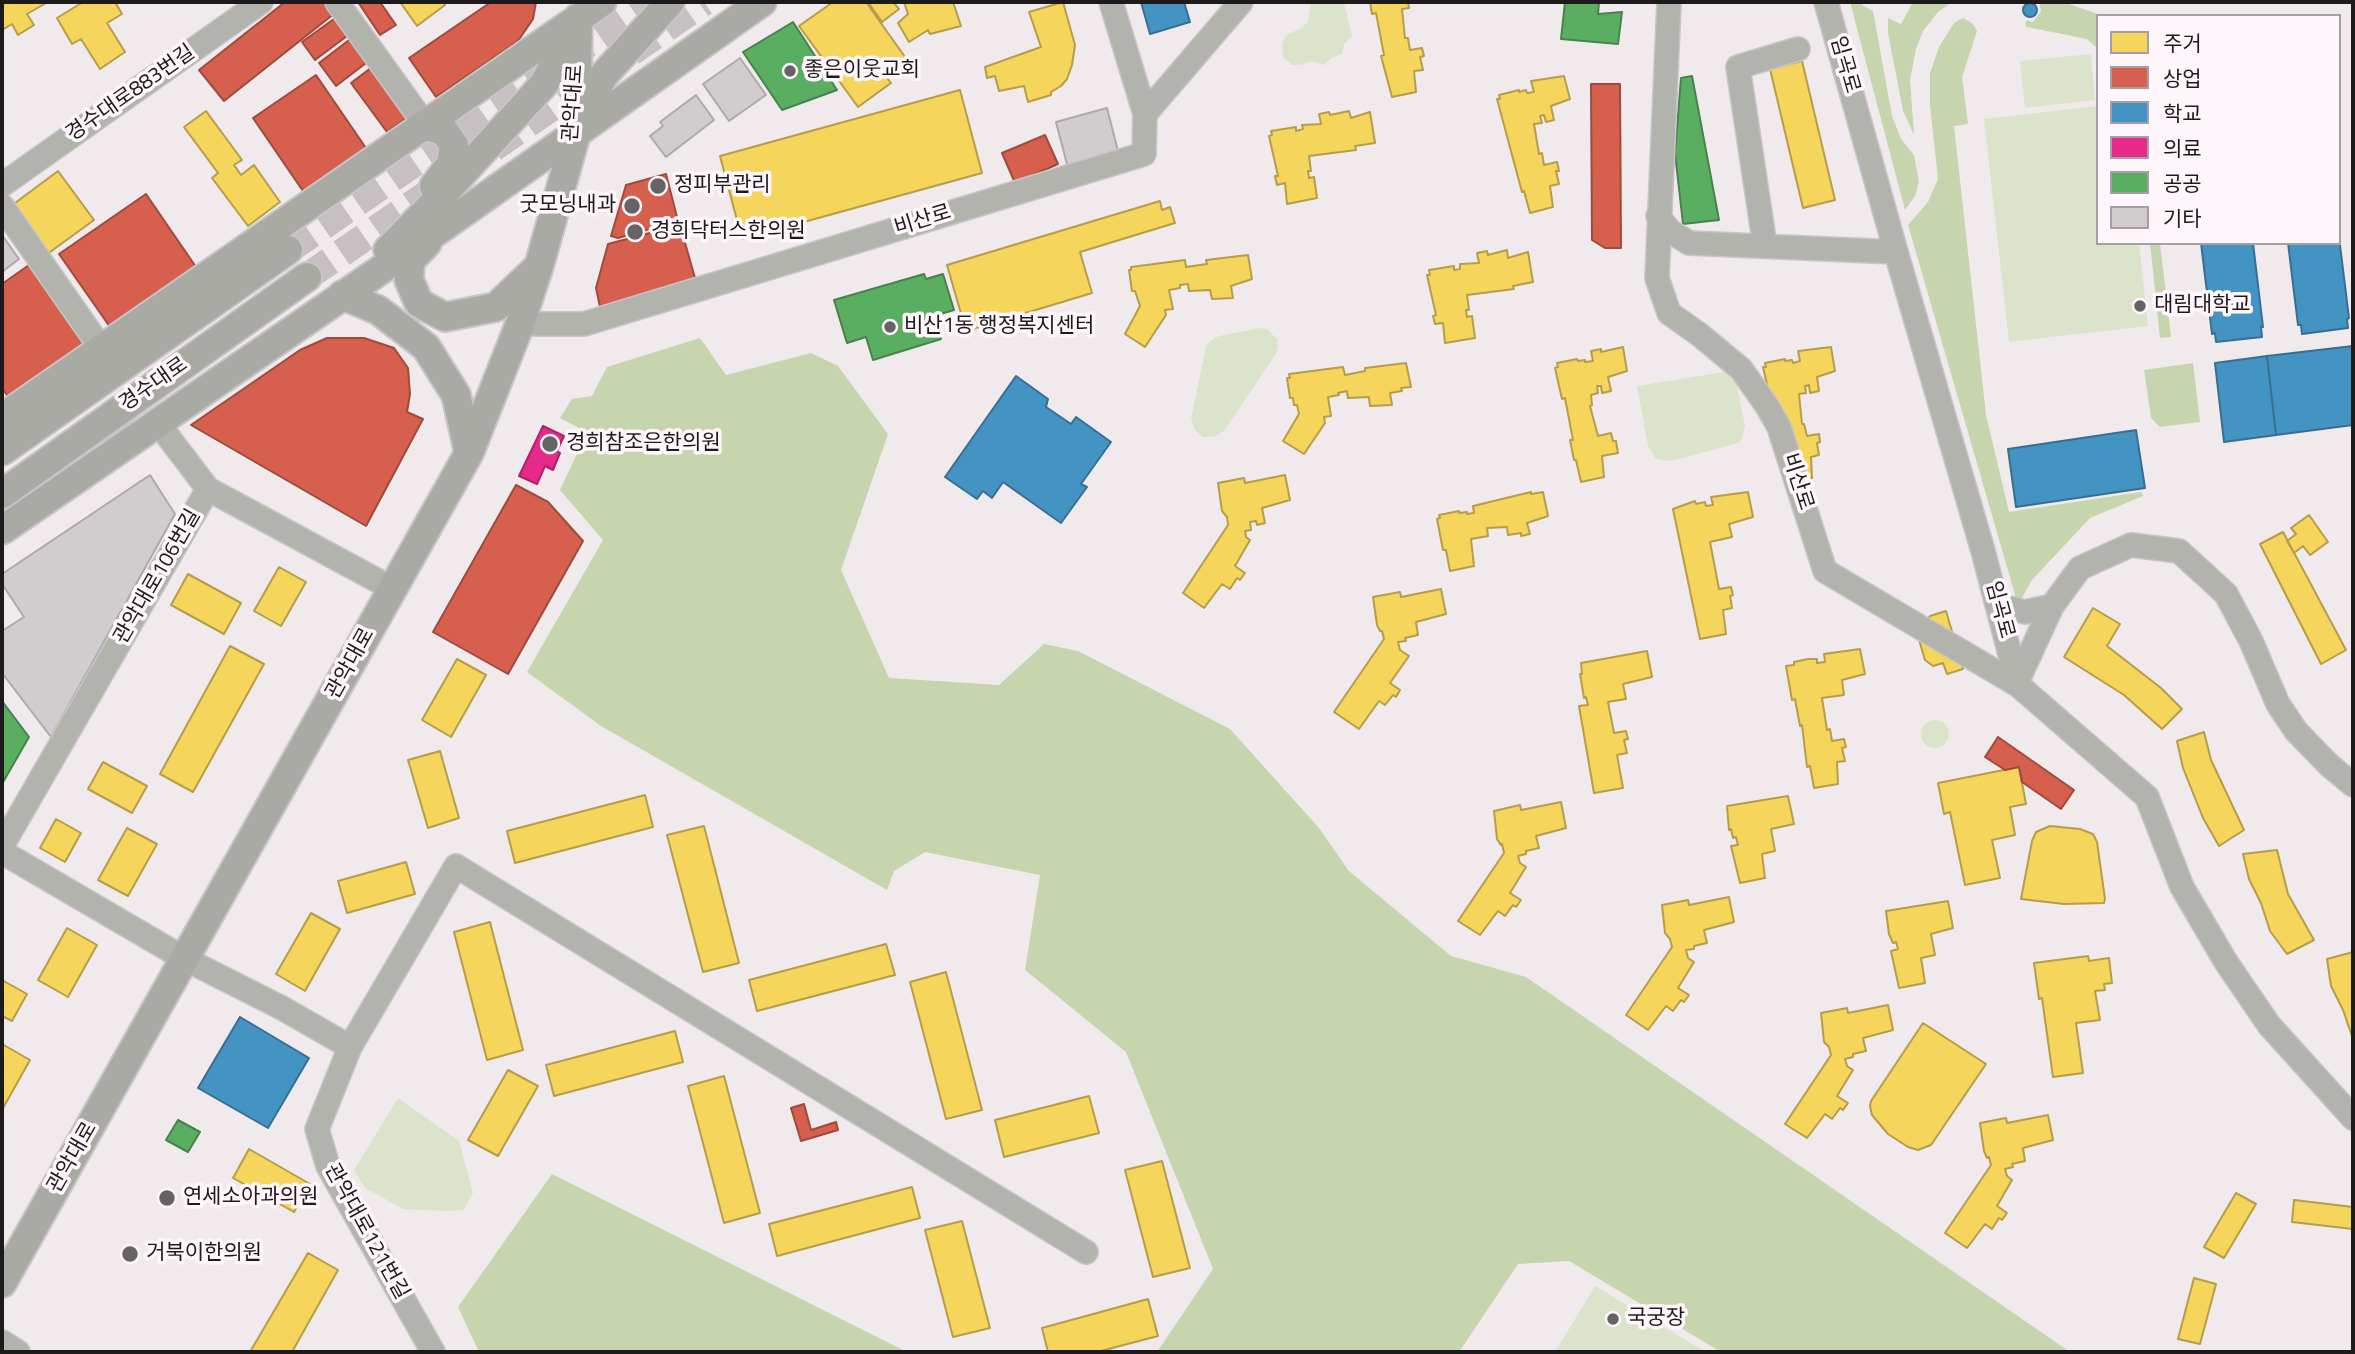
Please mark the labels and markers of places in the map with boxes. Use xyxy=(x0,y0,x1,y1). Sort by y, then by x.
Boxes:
place label: 좋은이웃교회 xyxy=(804,58,920,84)
marker: 좋은이웃교회 xyxy=(782,63,798,79)
place label: 정피부관리 xyxy=(674,173,771,199)
marker: 정피부관리 xyxy=(648,176,668,196)
place label: 굿모닝내과 xyxy=(519,193,616,219)
marker: 굿모닝내과 xyxy=(622,196,642,216)
place label: 경희닥터스한의원 xyxy=(651,219,806,245)
marker: 경희닥터스한의원 xyxy=(625,222,645,242)
place label: 대림대학교 xyxy=(2154,293,2251,319)
marker: 대림대학교 xyxy=(2132,298,2148,314)
place label: 비산1동 행정복지센터 xyxy=(904,314,1094,340)
marker: 비산1동 행정복지센터 xyxy=(882,319,898,335)
place label: 경희참조은한의원 xyxy=(566,431,721,457)
marker: 경희참조은한의원 xyxy=(540,434,560,454)
place label: 연세소아과의원 xyxy=(183,1185,318,1211)
marker: 연세소아과의원 xyxy=(157,1188,177,1208)
place label: 거북이한의원 xyxy=(146,1241,262,1267)
marker: 거북이한의원 xyxy=(120,1244,140,1264)
place label: 국궁장 xyxy=(1627,1306,1685,1332)
marker: 국궁장 xyxy=(1605,1311,1621,1327)

